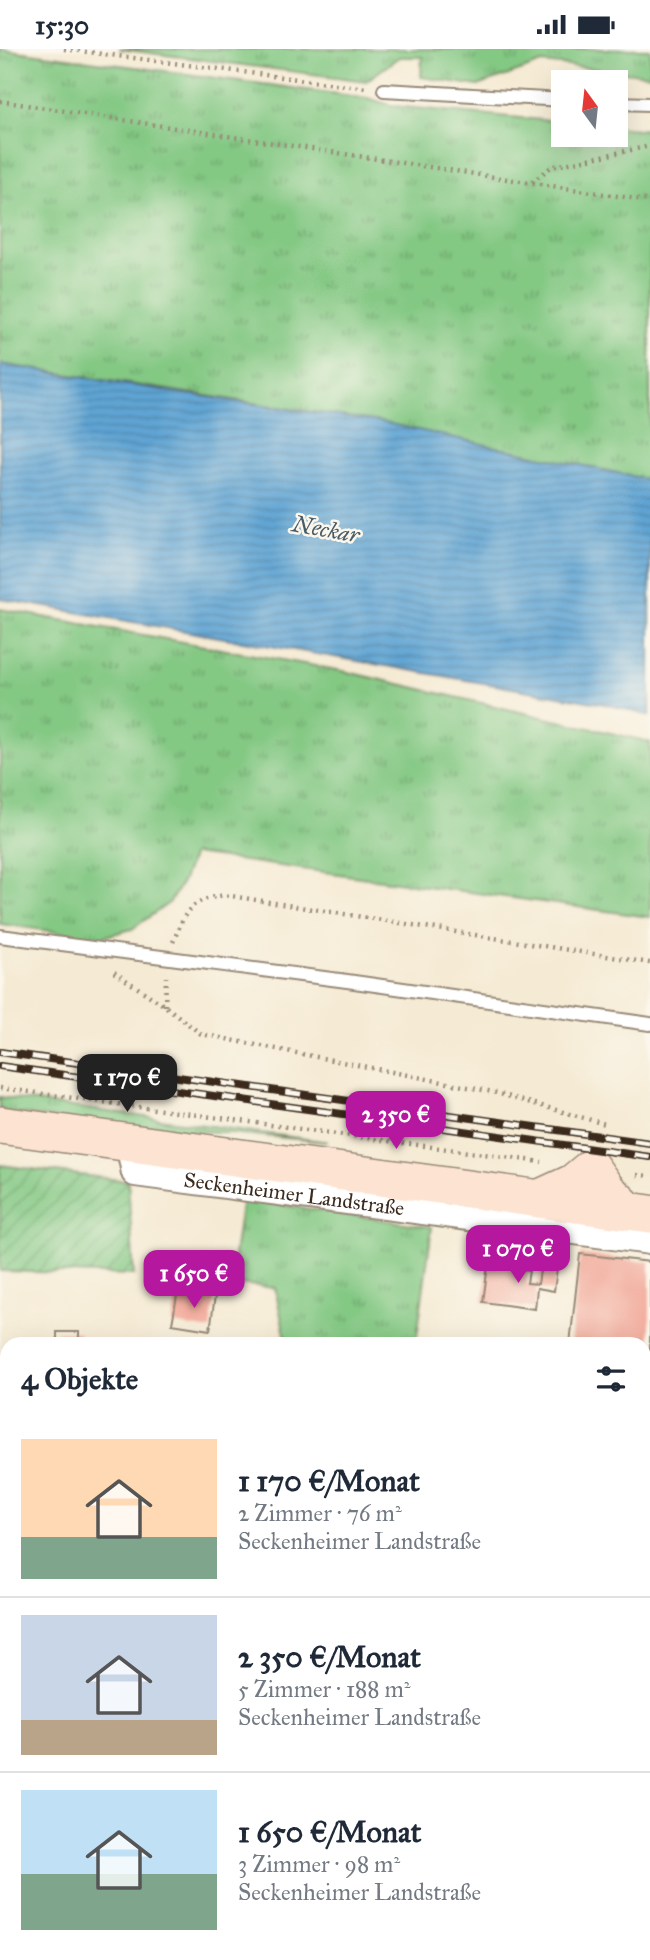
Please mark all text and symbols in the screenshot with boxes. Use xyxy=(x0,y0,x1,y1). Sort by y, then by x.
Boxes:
text: 15:30 xyxy=(35,9,89,41)
north arrow xyxy=(551,70,628,147)
map controls xyxy=(551,70,628,147)
water label: Neckar xyxy=(288,509,363,549)
pin: 1 170 € xyxy=(62,1055,192,1114)
text: 1 170 € xyxy=(93,1063,161,1091)
pin: 2 350 € xyxy=(331,1091,461,1151)
text: 2 350 € xyxy=(362,1100,430,1128)
street label: Seckenheimer Landstraße xyxy=(182,1167,406,1221)
pin: 1 070 € xyxy=(453,1225,583,1285)
text: 1 070 € xyxy=(482,1234,554,1262)
pin: 1 650 € xyxy=(129,1251,259,1310)
text: 1 650 € xyxy=(160,1259,228,1287)
icon: filters xyxy=(592,1360,630,1398)
text: 4 Objekte xyxy=(21,1361,138,1397)
text: 1 170 €/Monat xyxy=(238,1463,420,1499)
icon: home xyxy=(77,1467,161,1551)
text: 2 Zimmer · 76 m² xyxy=(238,1499,402,1527)
text: Seckenheimer Landstraße xyxy=(238,1527,481,1555)
text: 2 350 €/Monat xyxy=(238,1639,421,1675)
icon: home xyxy=(77,1643,161,1727)
text: 5 Zimmer · 188 m² xyxy=(238,1675,411,1703)
text: Seckenheimer Landstraße xyxy=(238,1703,481,1731)
text: 1 650 €/Monat xyxy=(238,1814,421,1850)
icon: home xyxy=(77,1818,161,1902)
text: 3 Zimmer · 98 m² xyxy=(238,1850,400,1878)
text: Seckenheimer Landstraße xyxy=(238,1878,481,1906)

